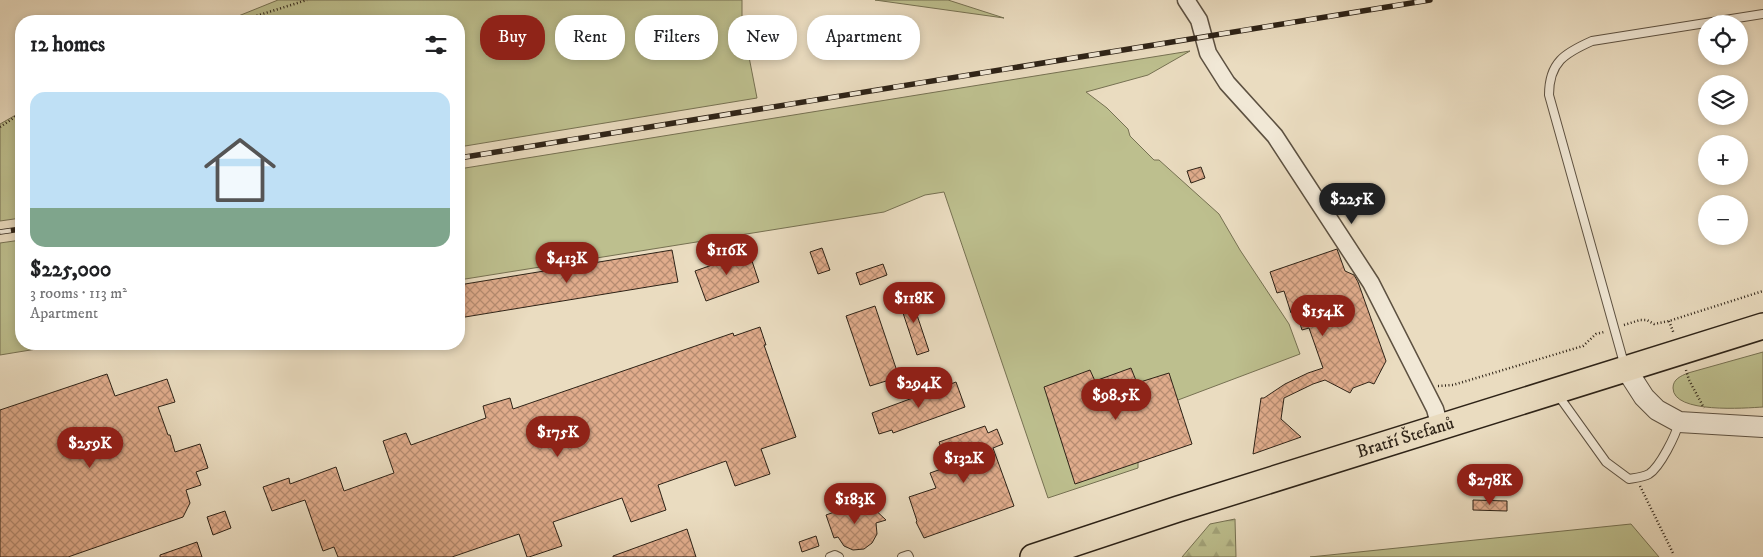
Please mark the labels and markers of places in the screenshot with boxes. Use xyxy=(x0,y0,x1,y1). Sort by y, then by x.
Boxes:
pin: $225K xyxy=(1317,182,1387,225)
pin: $116K xyxy=(692,234,762,276)
pin: $413K xyxy=(532,242,602,284)
pin: $118K xyxy=(879,282,949,324)
pin: $154K xyxy=(1288,294,1358,337)
pin: $294K xyxy=(884,366,954,409)
pin: $98.5K xyxy=(1075,378,1157,421)
pin: $175K xyxy=(523,416,593,458)
pin: $259K xyxy=(55,426,125,469)
pin: $132K xyxy=(929,442,999,484)
pin: $278K xyxy=(1455,464,1525,506)
pin: $183K xyxy=(820,482,890,525)

